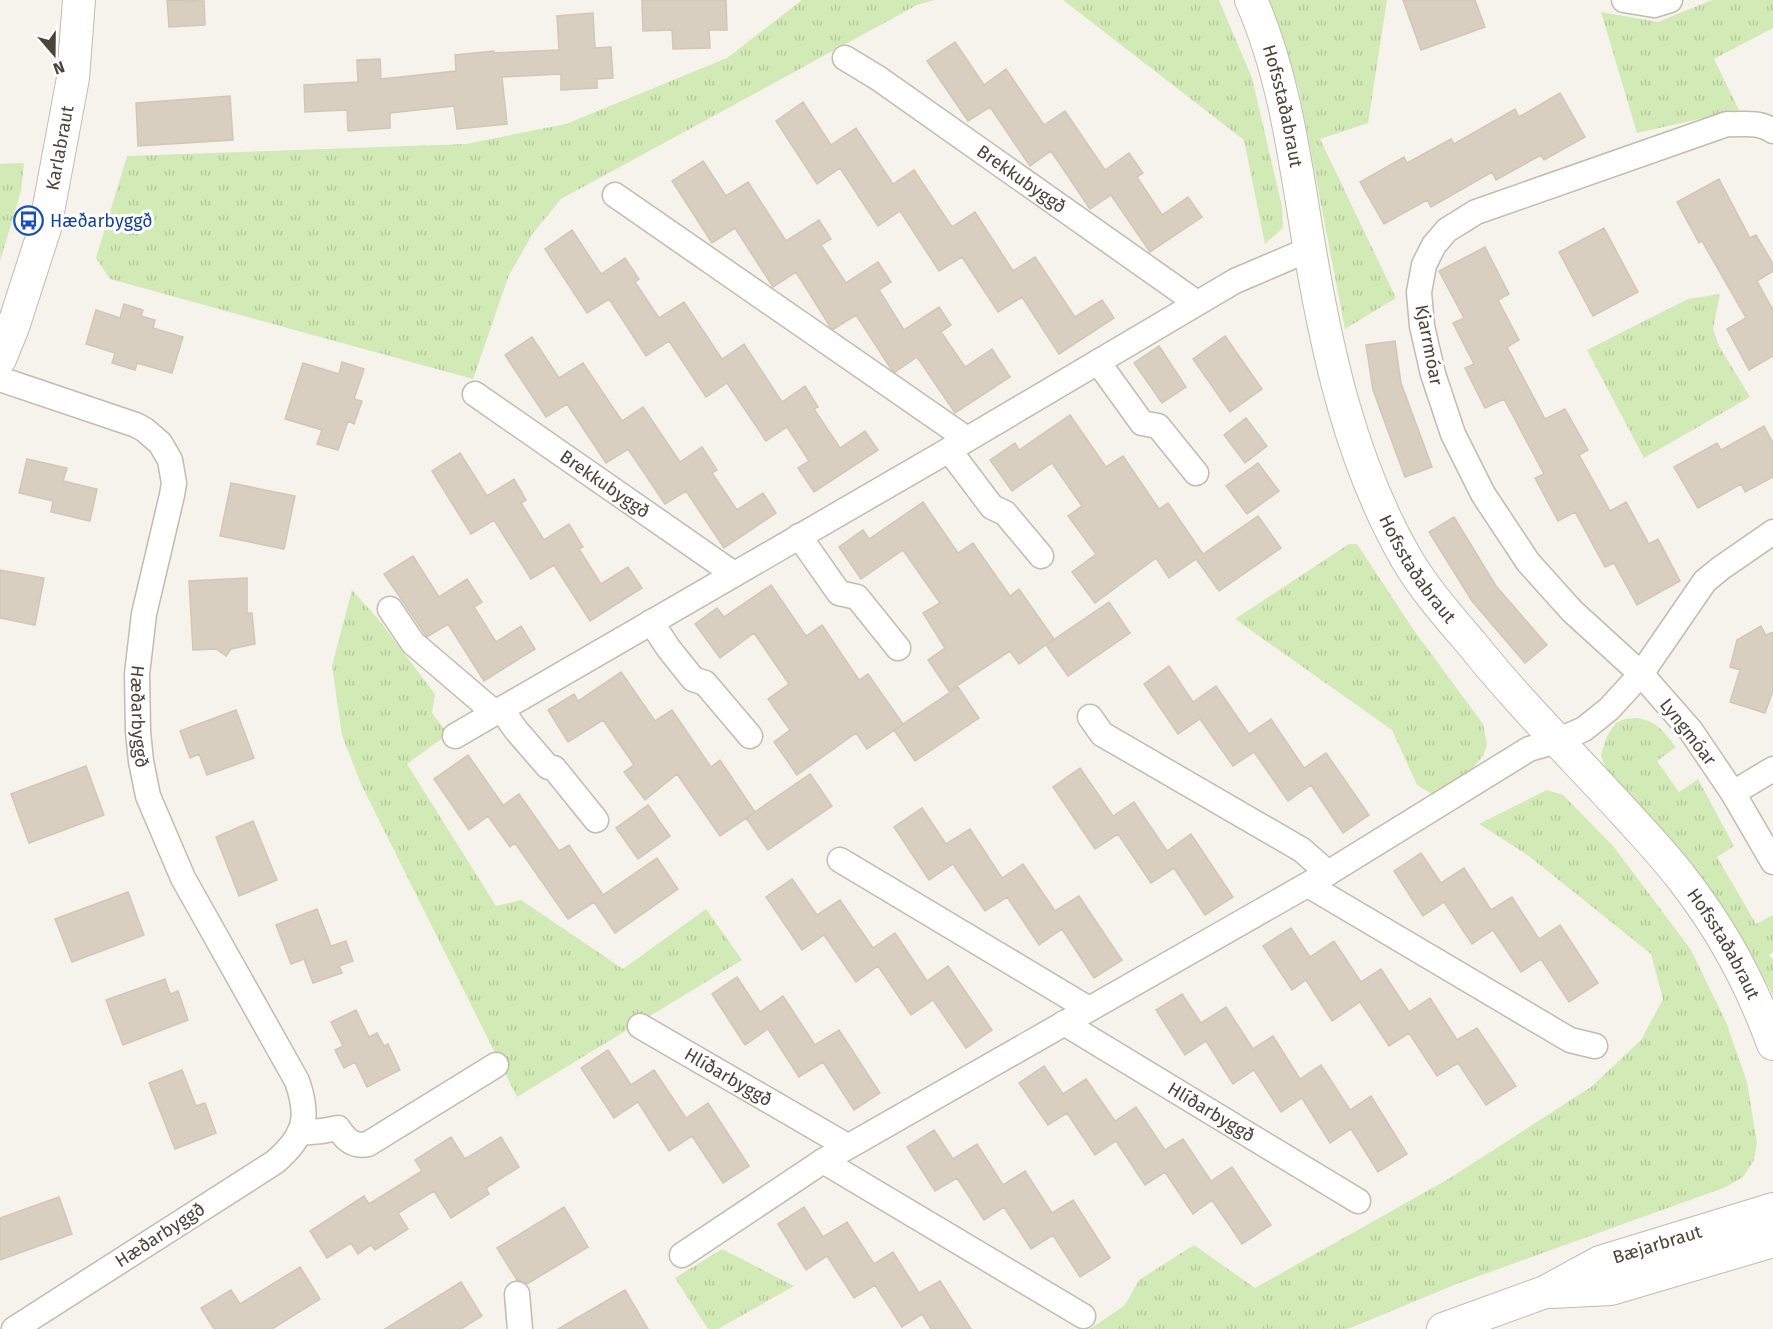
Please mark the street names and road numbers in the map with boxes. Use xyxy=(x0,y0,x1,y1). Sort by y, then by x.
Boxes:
street label: Hofsstaðabraut xyxy=(1258,42,1307,170)
street label: Karlabraut xyxy=(41,103,79,192)
street label: Brekkubyggð xyxy=(972,140,1070,218)
street label: Kjarrmóar xyxy=(1410,303,1448,387)
street label: Brekkubyggð xyxy=(556,445,654,523)
street label: Hofsstaðabraut xyxy=(1374,511,1461,628)
street label: Hæðarbyggð xyxy=(126,664,153,770)
street label: Lyngmóar xyxy=(1655,694,1721,770)
street label: Hofsstaðabraut xyxy=(1682,884,1765,1003)
street label: Hlíðarbyggð xyxy=(680,1043,776,1111)
street label: Hlíðarbyggð xyxy=(1164,1077,1259,1147)
street label: Hæðarbyggð xyxy=(111,1198,209,1272)
street label: Bæjarbraut xyxy=(1610,1220,1705,1268)

